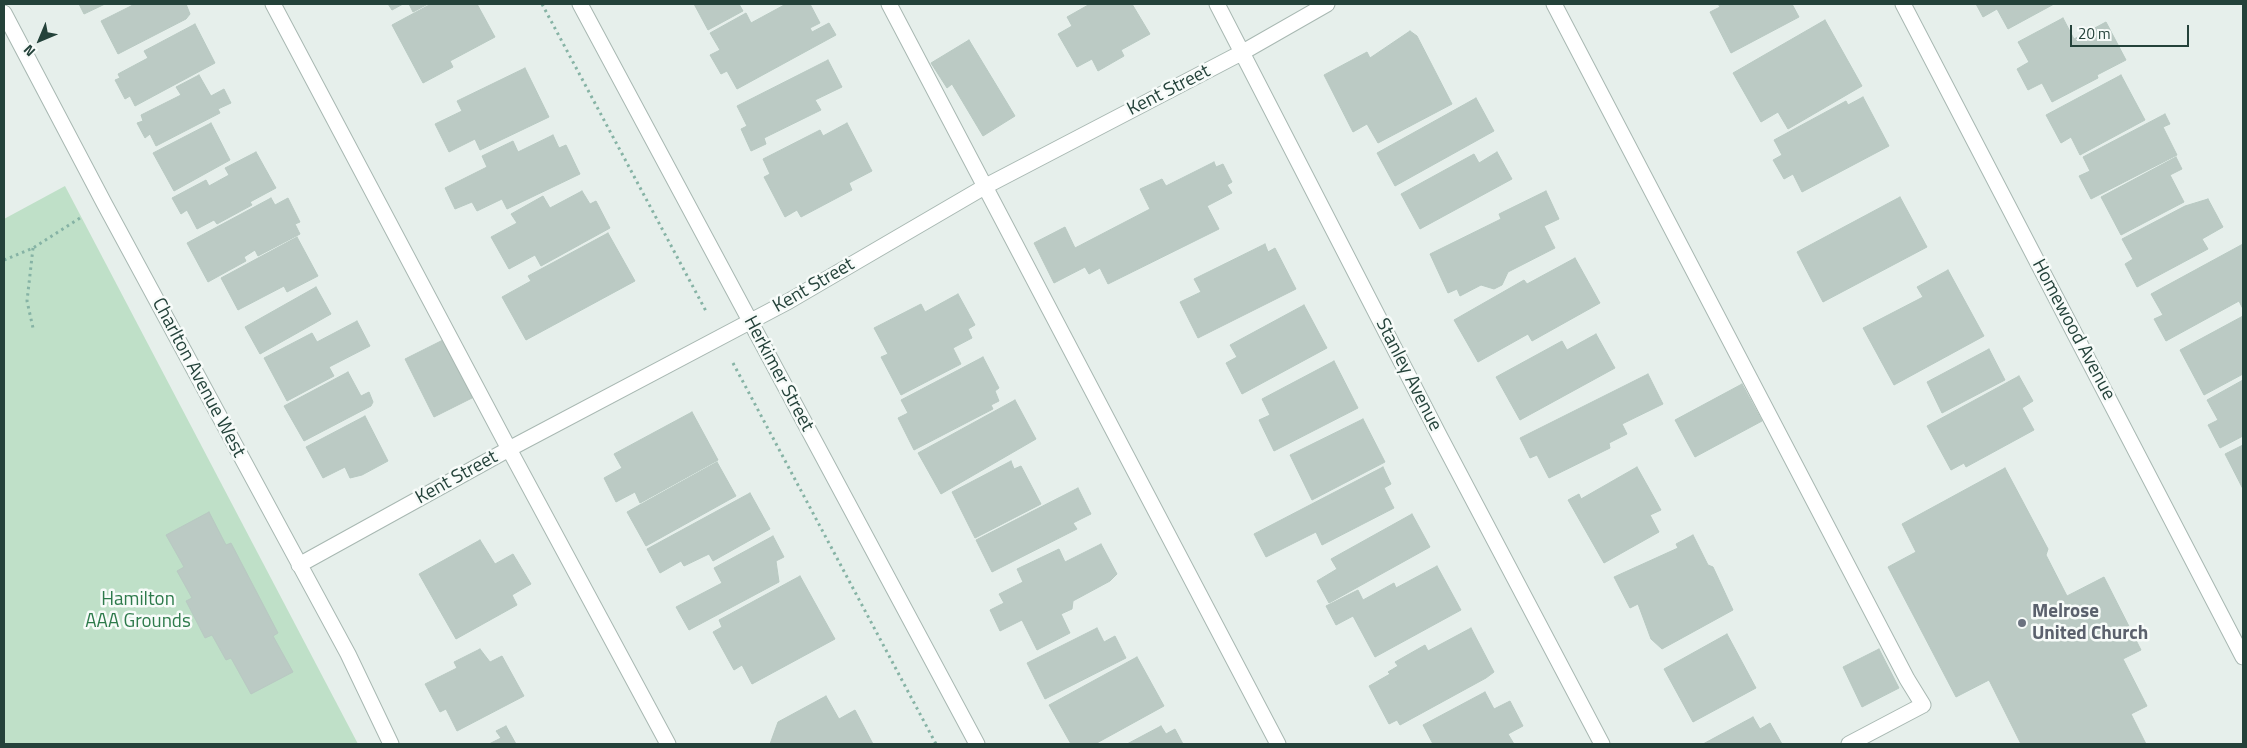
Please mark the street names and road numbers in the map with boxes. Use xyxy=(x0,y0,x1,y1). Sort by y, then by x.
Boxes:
street label: Kent Street xyxy=(1124,60,1214,122)
street label: Kent Street xyxy=(769,254,859,318)
street label: Homewood Avenue xyxy=(2026,256,2120,404)
street label: Charlton Avenue West xyxy=(146,294,250,462)
street label: Herkimer Street xyxy=(738,312,818,436)
street label: Stanley Avenue xyxy=(1370,315,1446,435)
street label: Kent Street xyxy=(412,446,502,510)

